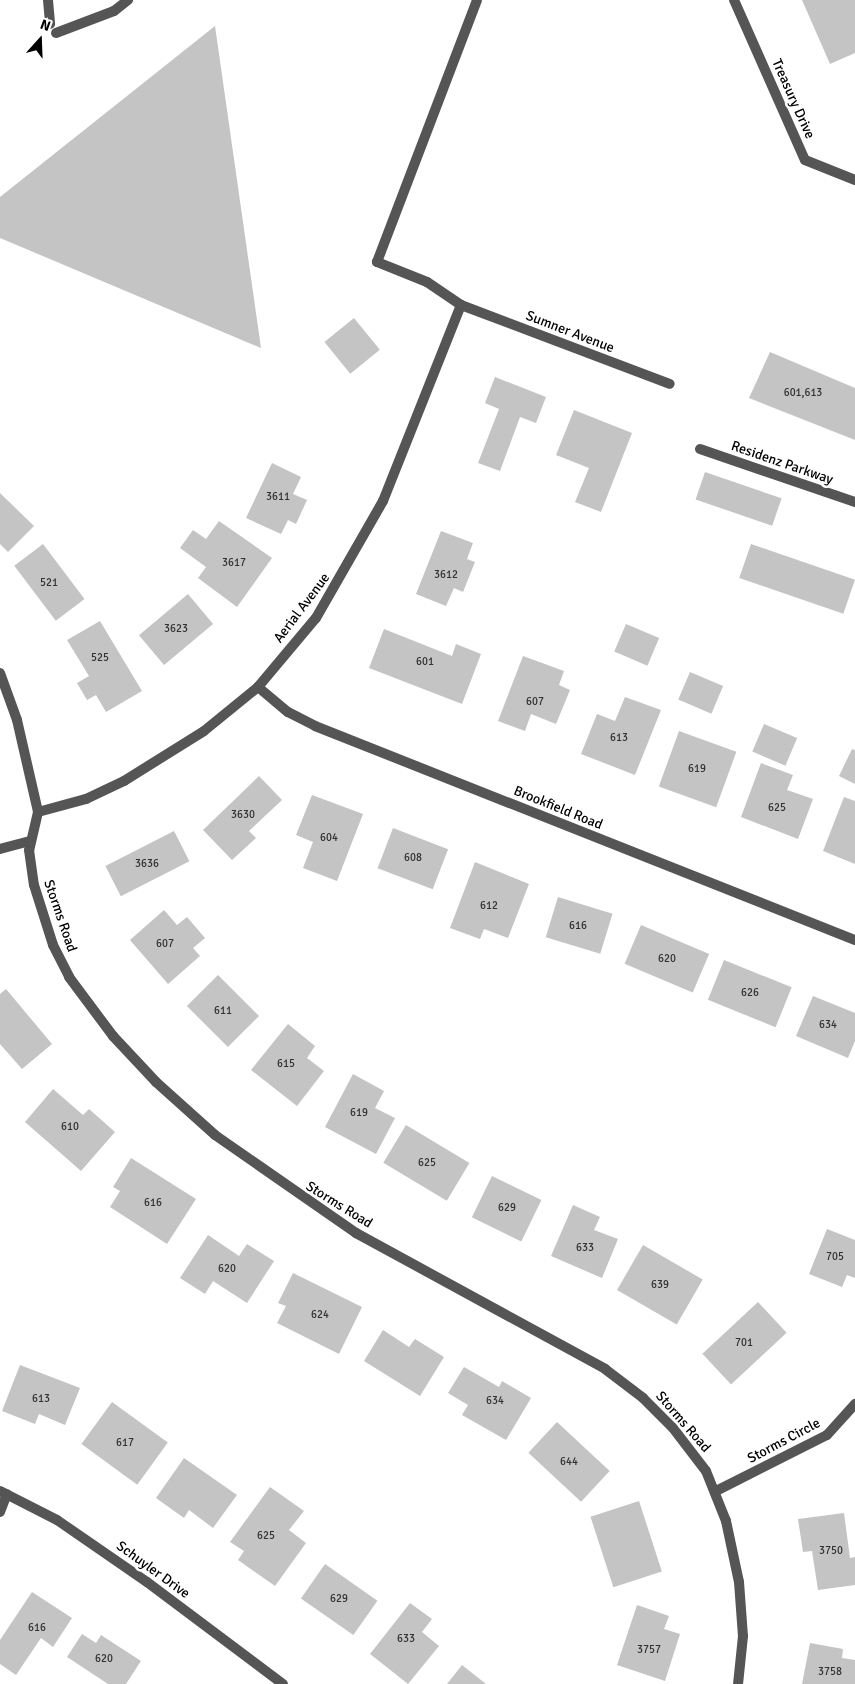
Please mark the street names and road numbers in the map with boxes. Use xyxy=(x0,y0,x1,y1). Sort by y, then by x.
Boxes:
street label: Treasury Drive xyxy=(768,57,818,141)
street label: Sumner Avenue xyxy=(523,307,617,357)
street label: Residenz Parkway xyxy=(729,438,835,488)
street label: Aerial Avenue xyxy=(270,570,334,646)
street label: Brookfield Road xyxy=(511,783,605,833)
street label: Storms Road xyxy=(40,878,80,954)
street label: Storms Road xyxy=(303,1178,375,1232)
street label: Storms Road xyxy=(652,1388,714,1456)
street label: Storms Circle xyxy=(745,1415,823,1467)
street label: Schuyler Drive xyxy=(113,1538,193,1602)

